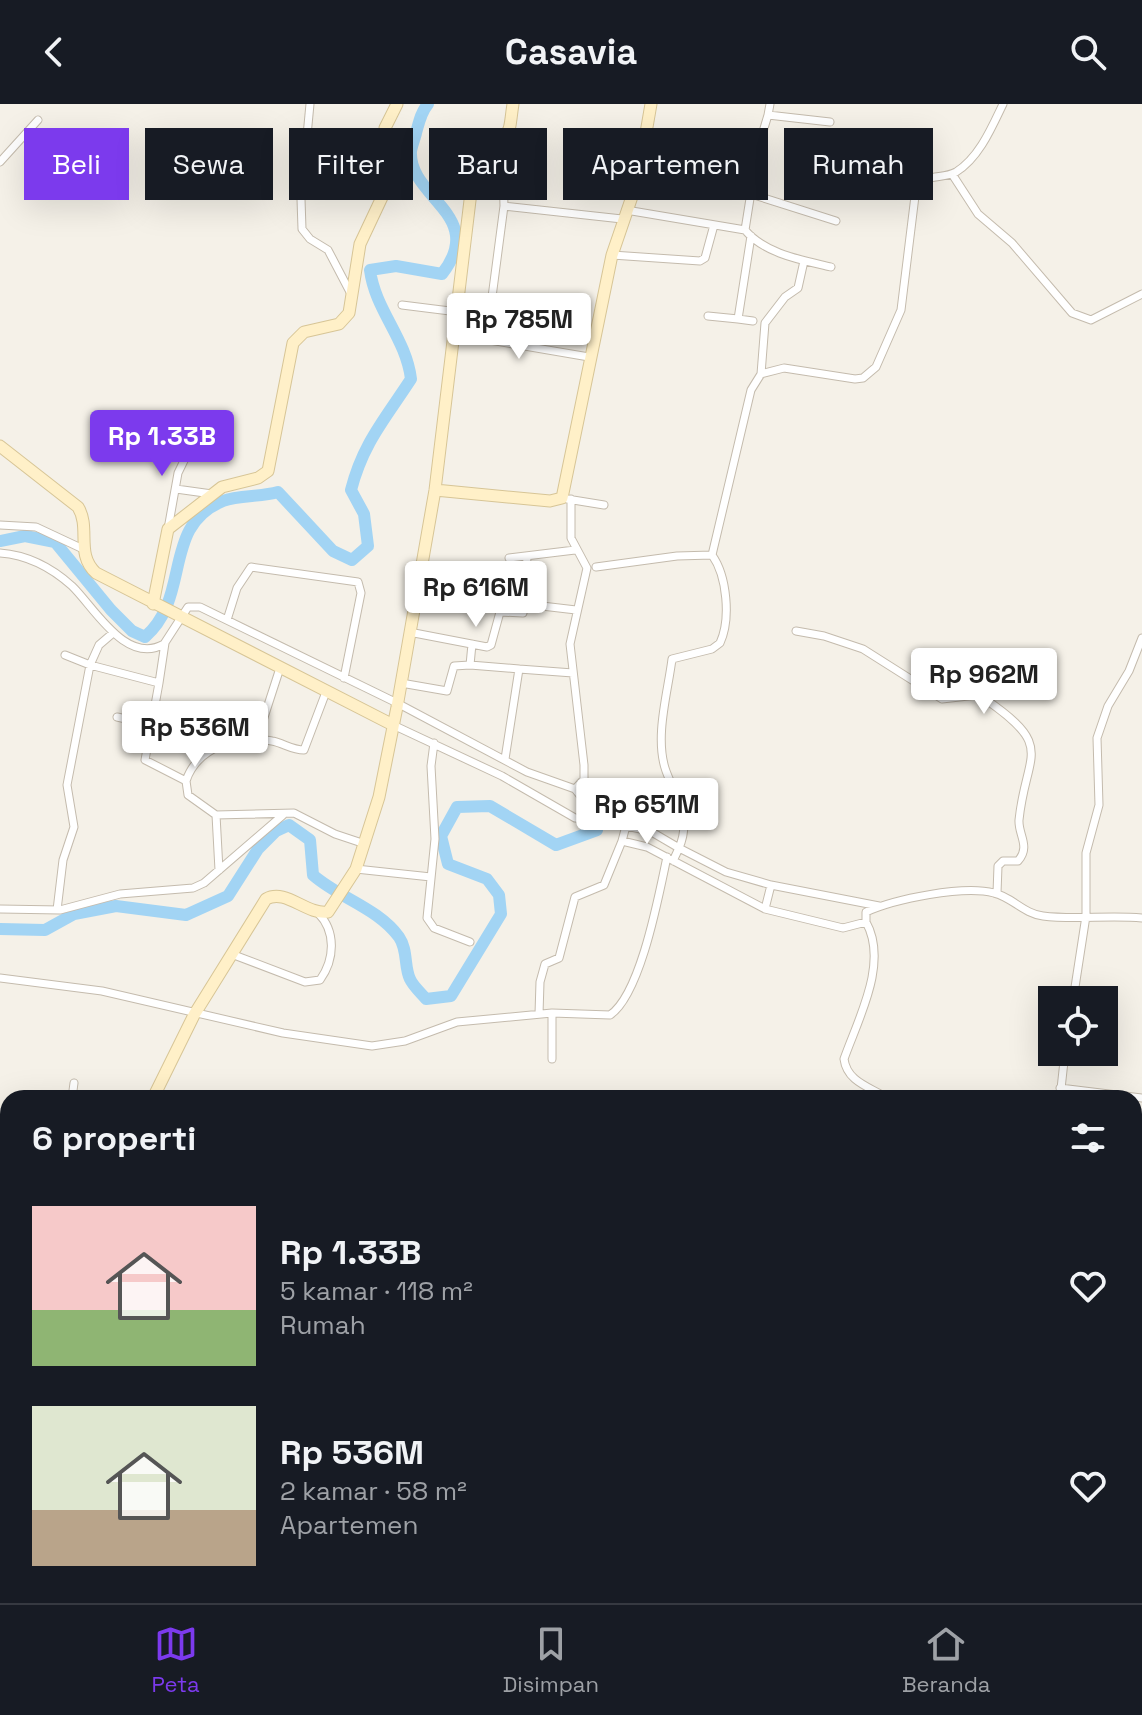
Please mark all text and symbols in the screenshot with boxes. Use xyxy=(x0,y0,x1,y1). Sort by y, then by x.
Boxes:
text: Casavia xyxy=(505,29,637,75)
icon: back xyxy=(32,30,76,74)
icon: search xyxy=(1066,30,1110,74)
chip: Beli xyxy=(24,128,129,200)
chip: Sewa xyxy=(145,128,273,200)
chip: Filter xyxy=(289,128,413,200)
chip: Baru xyxy=(429,128,547,200)
chip: Apartemen xyxy=(563,128,768,200)
chip: Rumah xyxy=(784,128,933,200)
pin: Rp 785M xyxy=(445,293,593,361)
text: Rp 785M xyxy=(465,302,573,336)
pin: Rp 1.33B xyxy=(79,410,245,478)
text: Rp 1.33B xyxy=(108,419,216,453)
pin: Rp 616M xyxy=(402,561,550,629)
text: Rp 616M xyxy=(423,570,529,604)
pin: Rp 962M xyxy=(910,648,1058,716)
text: Rp 962M xyxy=(929,657,1039,691)
pin: Rp 536M xyxy=(121,701,269,769)
text: Rp 536M xyxy=(140,710,250,744)
pin: Rp 651M xyxy=(573,778,721,846)
text: Rp 651M xyxy=(594,787,700,821)
map controls xyxy=(1038,986,1118,1066)
button: locate xyxy=(1038,986,1118,1066)
icon: filters xyxy=(1066,1116,1110,1160)
text: 6 properti xyxy=(32,1117,196,1160)
text: Rp 1.33B xyxy=(280,1231,421,1274)
icon: home xyxy=(96,1238,192,1334)
icon: heart xyxy=(1066,1264,1110,1308)
text: 5 kamar · 118 m² xyxy=(280,1274,473,1308)
text: Rumah xyxy=(280,1308,366,1342)
text: Rp 536M xyxy=(280,1431,424,1474)
icon: home xyxy=(96,1438,192,1534)
icon: heart xyxy=(1066,1464,1110,1508)
text: 2 kamar · 58 m² xyxy=(280,1474,467,1508)
text: Apartemen xyxy=(280,1508,418,1542)
tab: Peta xyxy=(152,1622,200,1698)
tab: Disimpan xyxy=(503,1622,599,1698)
tab: Beranda xyxy=(902,1622,990,1698)

